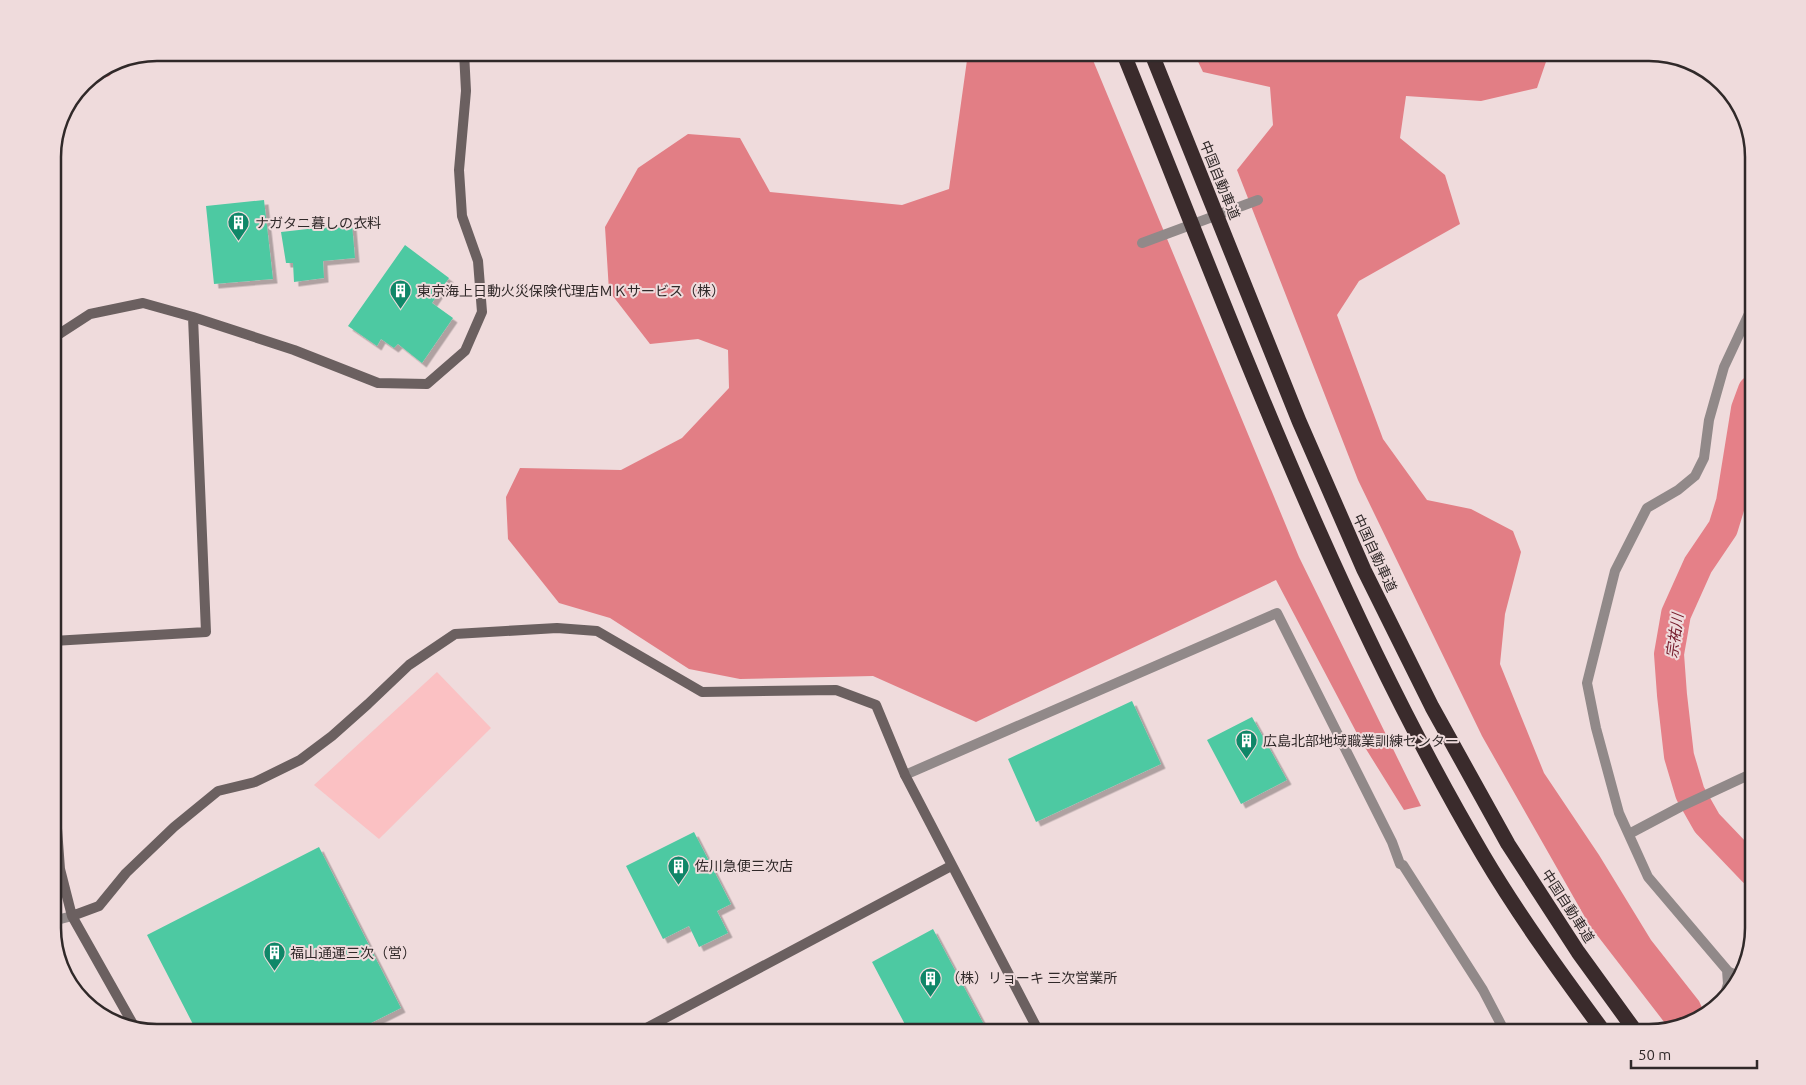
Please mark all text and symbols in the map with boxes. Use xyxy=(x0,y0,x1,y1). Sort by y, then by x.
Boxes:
street label: 中国自動車道 xyxy=(1197,138,1243,222)
building icon: ナガタニ暮しの衣料 xyxy=(227,211,251,242)
place label: ナガタニ暮しの衣料 xyxy=(255,215,381,231)
building icon: 東京海上日動火災保険代理店ＭＫサービス（株） xyxy=(389,279,413,310)
place label: 東京海上日動火災保険代理店ＭＫサービス（株） xyxy=(417,283,725,299)
street label: 中国自動車道 xyxy=(1350,512,1400,594)
water label: 宗祐川 xyxy=(1663,610,1686,659)
building icon: 広島北部地域職業訓練センター xyxy=(1235,729,1259,760)
place label: 広島北部地域職業訓練センター xyxy=(1263,733,1459,749)
building icon: 佐川急便三次店 xyxy=(667,854,691,885)
place label: 佐川急便三次店 xyxy=(695,858,793,874)
street label: 中国自動車道 xyxy=(1538,866,1598,946)
building icon: 福山通運三次（営） xyxy=(262,941,286,972)
place label: 福山通運三次（営） xyxy=(290,945,416,961)
building icon: （株）リョーキ 三次営業所 xyxy=(918,966,942,997)
place label: （株）リョーキ 三次営業所 xyxy=(946,970,1117,986)
scale bar xyxy=(1631,1038,1757,1070)
text: 50 m xyxy=(1638,1046,1671,1063)

